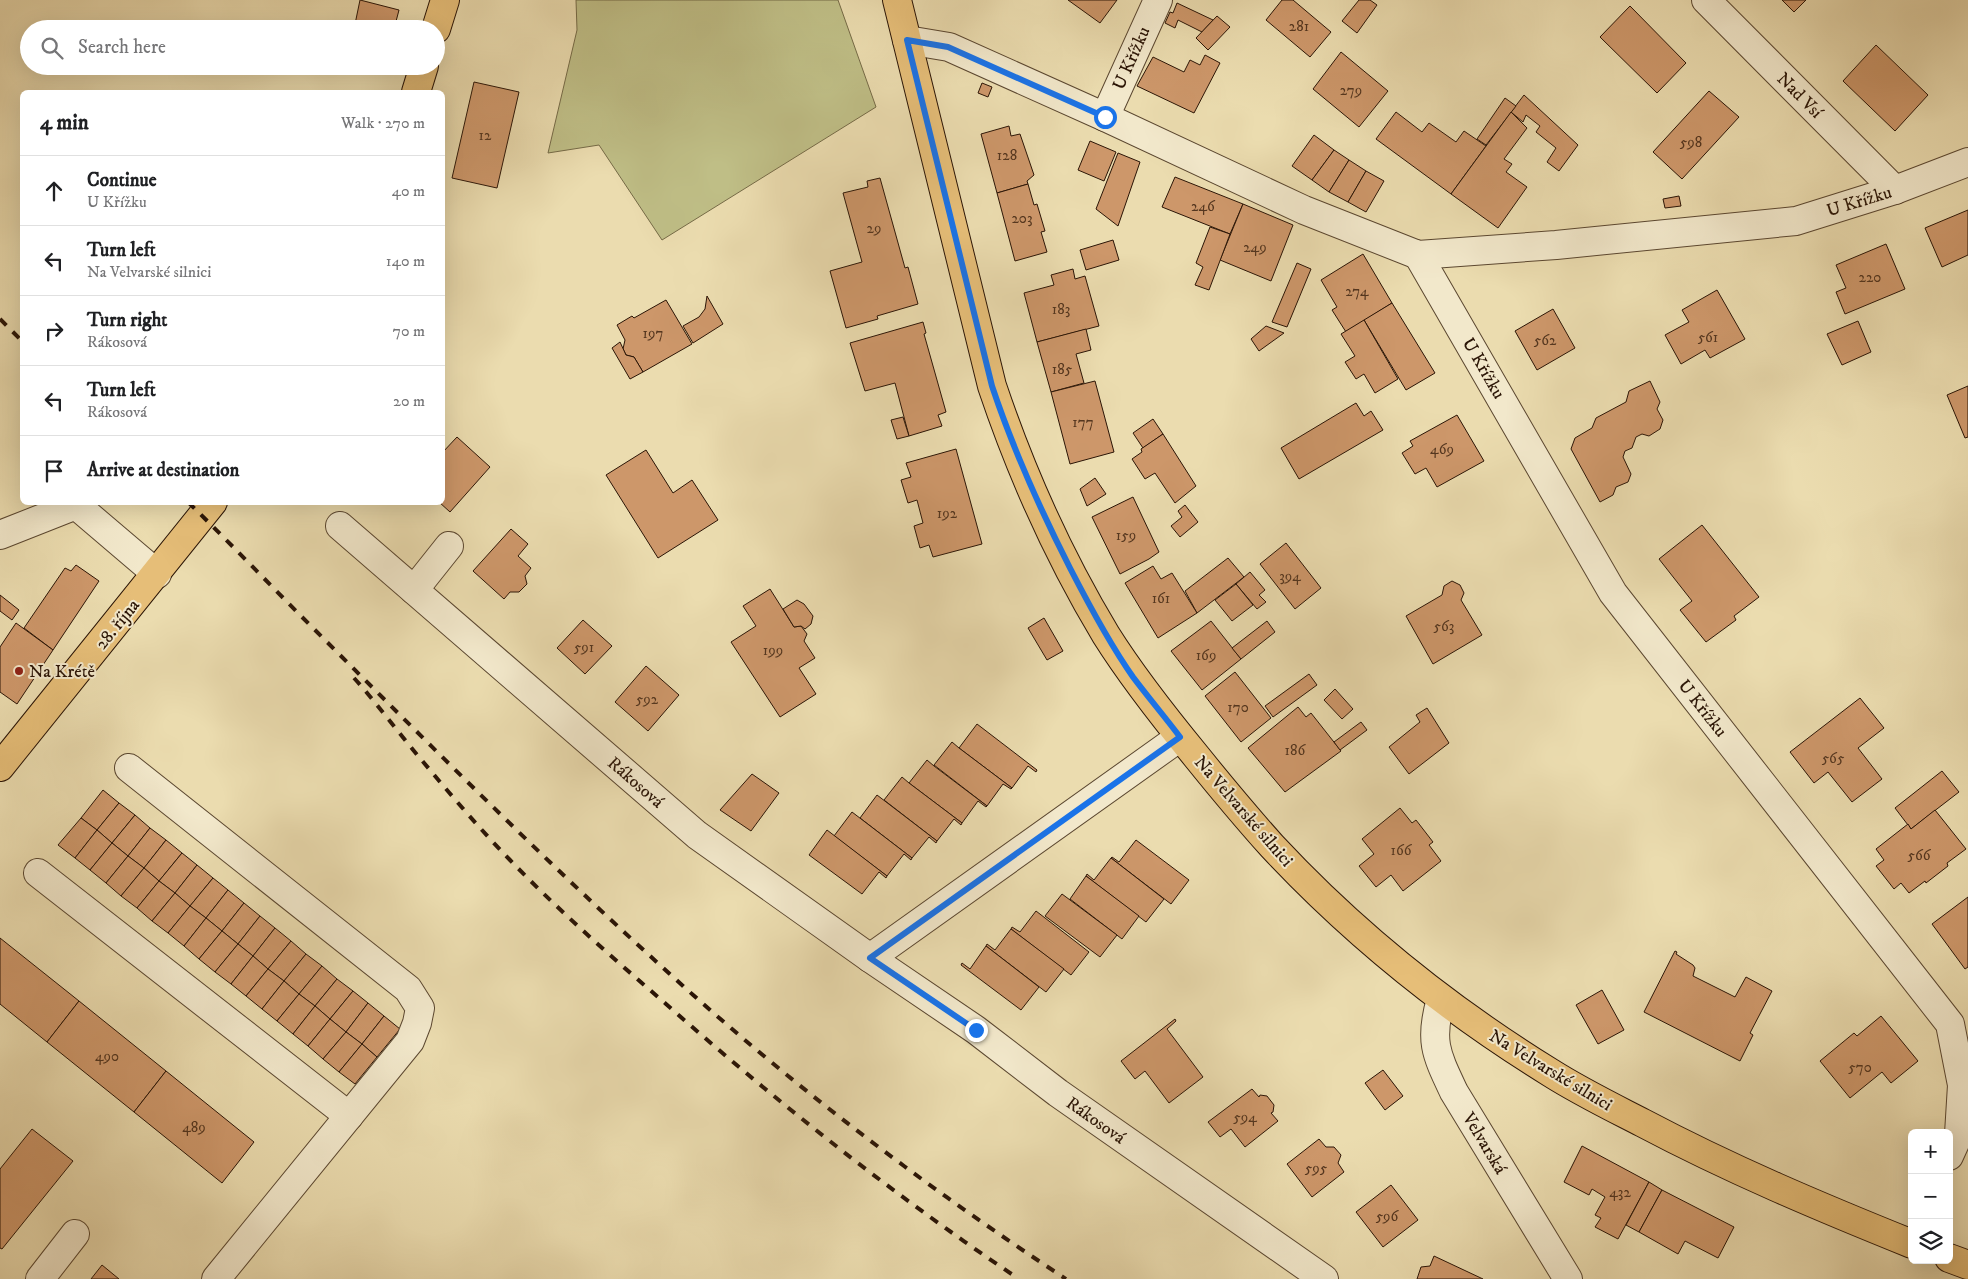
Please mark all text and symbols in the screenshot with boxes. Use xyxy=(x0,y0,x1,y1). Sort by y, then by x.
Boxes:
house number: 281 xyxy=(1289,17,1309,36)
search box xyxy=(20,20,445,75)
street label: U Křížku xyxy=(1108,23,1156,94)
icon: search xyxy=(38,34,66,62)
text: Search here xyxy=(78,36,166,59)
street label: Nad Vsí xyxy=(1772,68,1828,124)
house number: 279 xyxy=(1340,81,1362,100)
route start xyxy=(1094,106,1117,129)
text: 4 min xyxy=(40,110,89,136)
text: Walk · 270 m xyxy=(341,113,425,133)
house number: 12 xyxy=(479,126,492,145)
house number: 598 xyxy=(1680,133,1702,152)
house number: 128 xyxy=(997,146,1017,165)
text: Continue xyxy=(87,169,157,192)
icon: ahead xyxy=(40,177,68,205)
text: 40 m xyxy=(392,181,425,201)
street label: U Křížku xyxy=(1824,182,1895,222)
text: U Křížku xyxy=(87,192,147,212)
house number: 246 xyxy=(1191,197,1216,216)
house number: 203 xyxy=(1011,209,1033,228)
house number: 29 xyxy=(867,219,881,238)
house number: 249 xyxy=(1243,238,1267,257)
text: Turn left xyxy=(87,239,156,262)
icon: left xyxy=(40,247,68,275)
text: 140 m xyxy=(386,251,425,271)
text: Na Velvarské silnici xyxy=(87,262,211,282)
house number: 220 xyxy=(1859,268,1881,287)
house number: 274 xyxy=(1345,282,1369,301)
house number: 183 xyxy=(1052,300,1070,319)
text: Turn right xyxy=(87,309,167,332)
icon: right xyxy=(40,317,68,345)
text: 70 m xyxy=(393,321,425,341)
house number: 197 xyxy=(643,324,664,343)
house number: 561 xyxy=(1698,328,1718,347)
house number: 562 xyxy=(1534,331,1557,350)
text: Rákosová xyxy=(87,332,147,352)
street label: U Křížku xyxy=(1457,334,1510,403)
house number: 185 xyxy=(1052,360,1073,379)
text: Turn left xyxy=(87,379,156,402)
icon: left xyxy=(40,387,68,415)
text: 20 m xyxy=(393,391,425,411)
text: Rákosová xyxy=(87,402,147,422)
house number: 177 xyxy=(1072,413,1094,432)
house number: 469 xyxy=(1430,440,1454,459)
icon: arrive xyxy=(40,457,68,485)
text: Arrive at destination xyxy=(87,459,239,482)
house number: 192 xyxy=(937,504,958,523)
house number: 159 xyxy=(1116,526,1136,545)
house number: 394 xyxy=(1279,567,1301,586)
house number: 161 xyxy=(1152,589,1170,608)
street label: 28. října xyxy=(91,595,145,654)
house number: 563 xyxy=(1434,617,1454,636)
house number: 591 xyxy=(574,638,594,657)
house number: 199 xyxy=(763,641,783,660)
house number: 169 xyxy=(1196,646,1216,665)
place label: Na Krétě xyxy=(29,661,95,683)
marker: Na Krétě xyxy=(13,665,25,677)
street label: U Křížku xyxy=(1673,675,1732,742)
house number: 592 xyxy=(636,690,659,709)
house number: 170 xyxy=(1227,698,1249,717)
house number: 186 xyxy=(1285,741,1307,760)
house number: 565 xyxy=(1822,749,1845,768)
street label: Rákosová xyxy=(603,752,668,813)
street label: Na Velvarské silnici xyxy=(1189,752,1297,872)
house number: 166 xyxy=(1390,841,1413,860)
house number: 566 xyxy=(1907,846,1932,865)
route end xyxy=(965,1019,988,1042)
street label: Na Velvarské silnici xyxy=(1485,1025,1616,1116)
house number: 490 xyxy=(95,1047,119,1066)
house number: 570 xyxy=(1848,1058,1872,1077)
street label: Rákosová xyxy=(1061,1092,1130,1149)
house number: 594 xyxy=(1233,1108,1257,1127)
street label: Velvarská xyxy=(1457,1108,1511,1179)
house number: 489 xyxy=(182,1118,206,1137)
map controls xyxy=(1908,1129,1953,1264)
button: + xyxy=(1908,1129,1953,1174)
house number: 595 xyxy=(1305,1159,1328,1178)
button: − xyxy=(1908,1174,1953,1219)
house number: 432 xyxy=(1609,1183,1631,1202)
house number: 596 xyxy=(1376,1207,1400,1226)
button: layers xyxy=(1908,1219,1953,1264)

